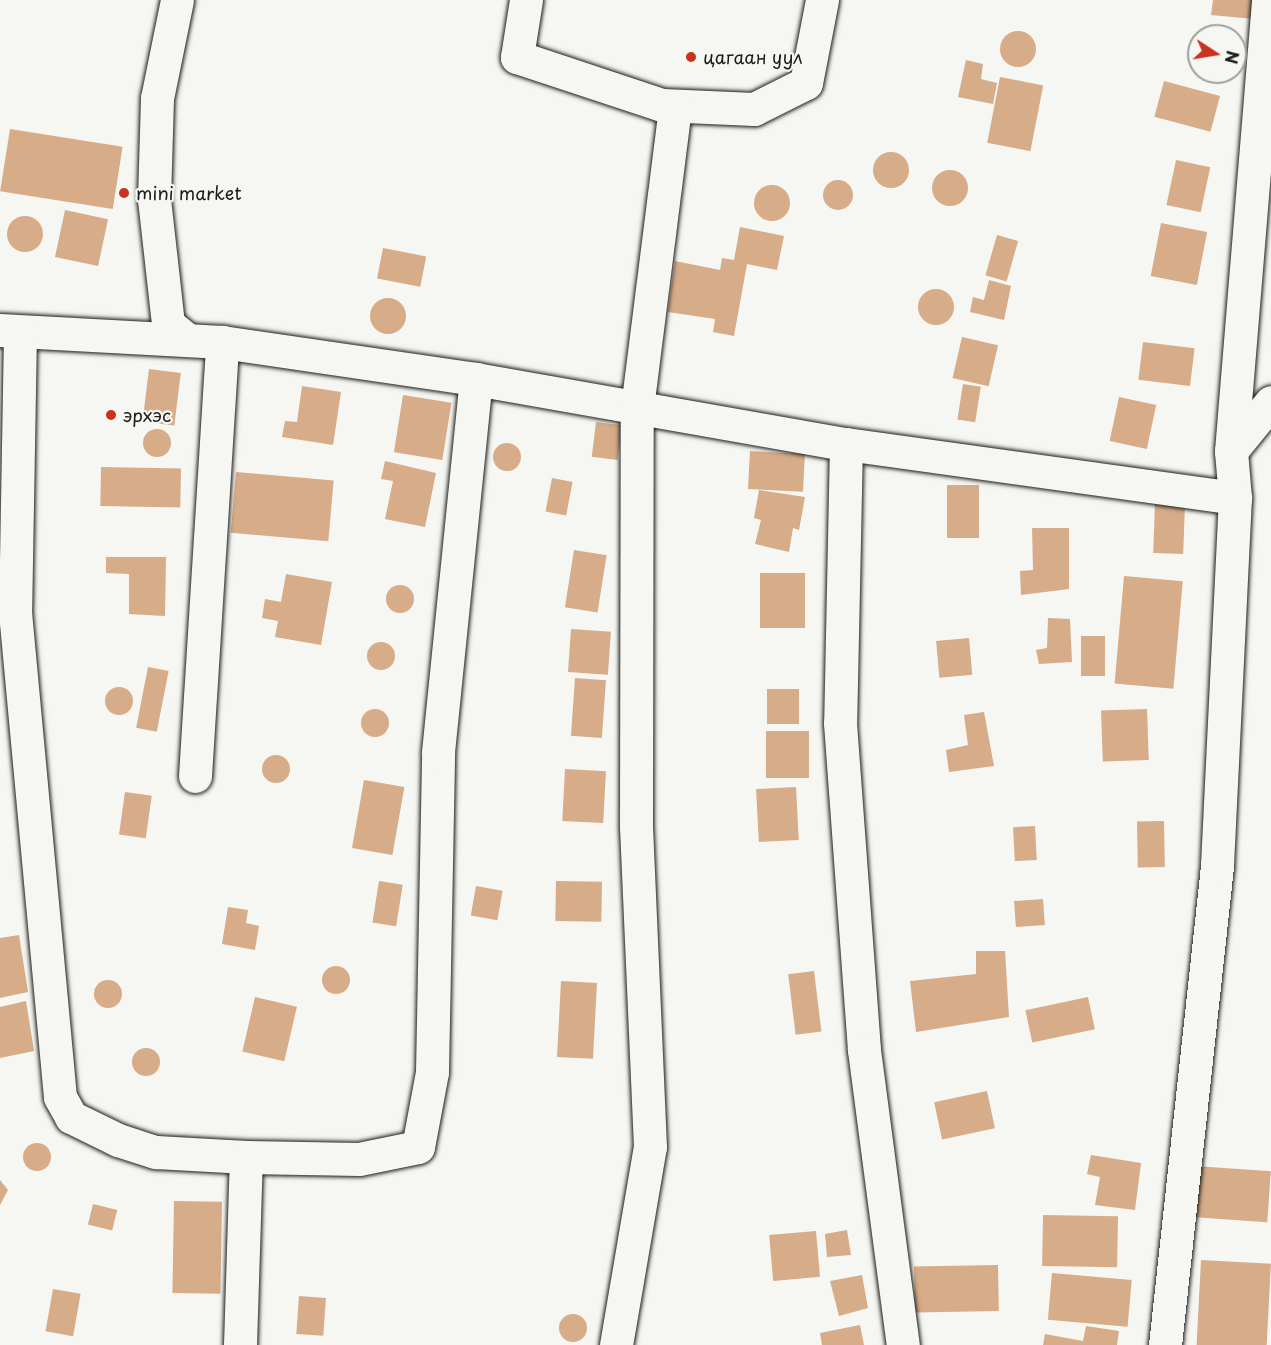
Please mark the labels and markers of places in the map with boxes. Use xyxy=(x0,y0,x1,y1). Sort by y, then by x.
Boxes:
place label: цагаан уул xyxy=(703,46,803,68)
marker: цагаан уул xyxy=(684,50,698,64)
place label: mini market xyxy=(136,182,242,204)
marker: mini market xyxy=(117,186,131,200)
place label: эрхэс xyxy=(123,404,171,426)
marker: эрхэс xyxy=(104,408,118,422)

